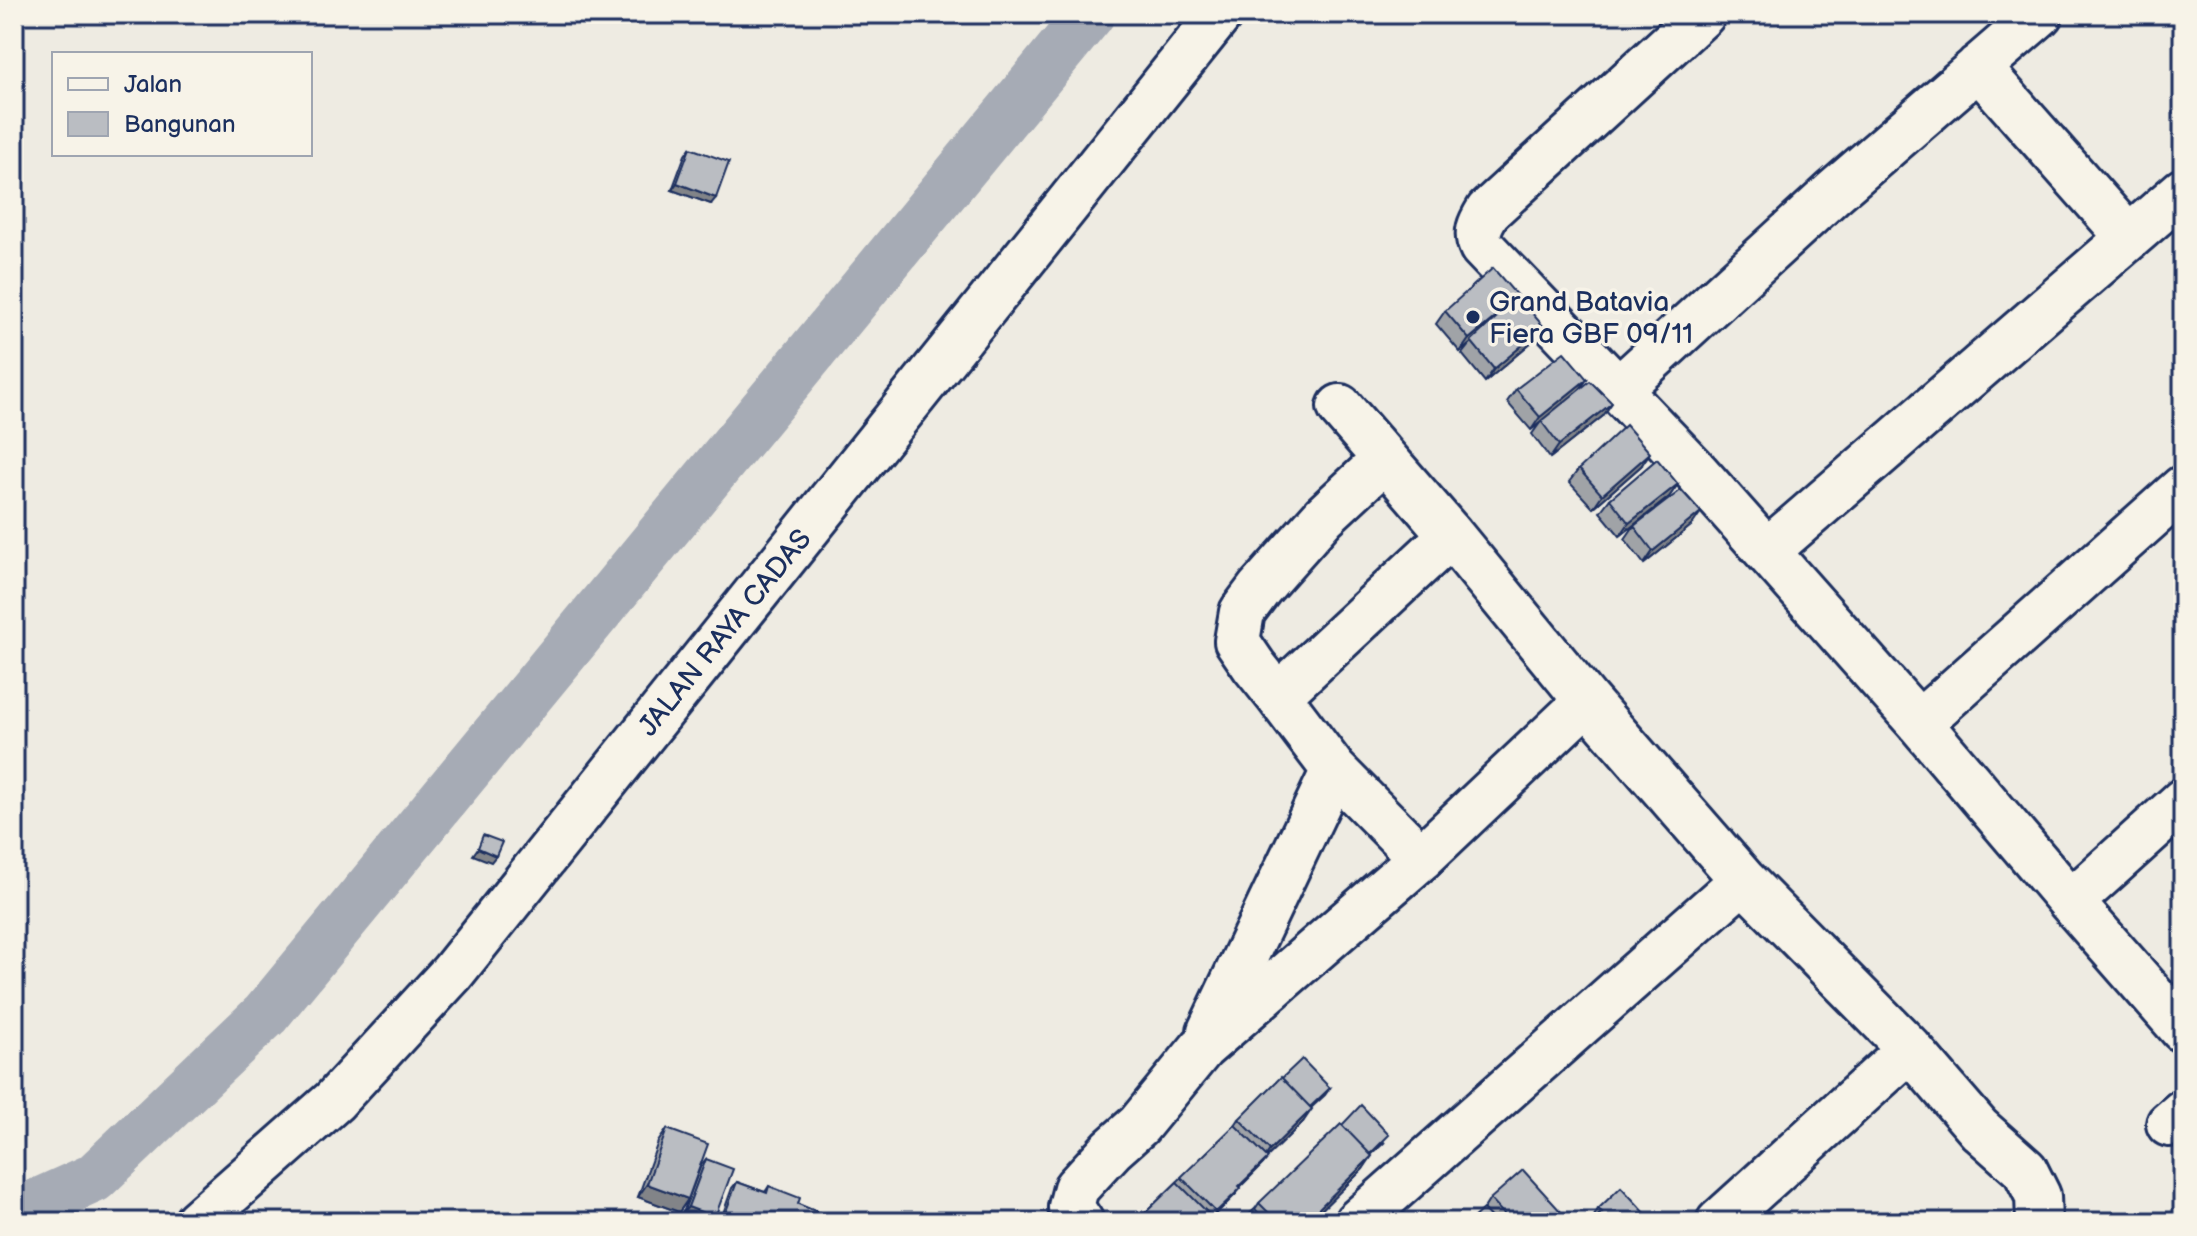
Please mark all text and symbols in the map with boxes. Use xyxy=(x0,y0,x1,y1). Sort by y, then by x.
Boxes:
legend xyxy=(52,52,312,156)
text: Jalan xyxy=(124,70,182,99)
text: Bangunan xyxy=(124,110,235,139)
place label: Grand Batavia Fiera GBF 09/11 xyxy=(1489,286,1693,351)
marker: Grand Batavia Fiera GBF 09/11 xyxy=(1464,308,1482,326)
street label: JALAN RAYA CADAS xyxy=(632,523,819,743)

